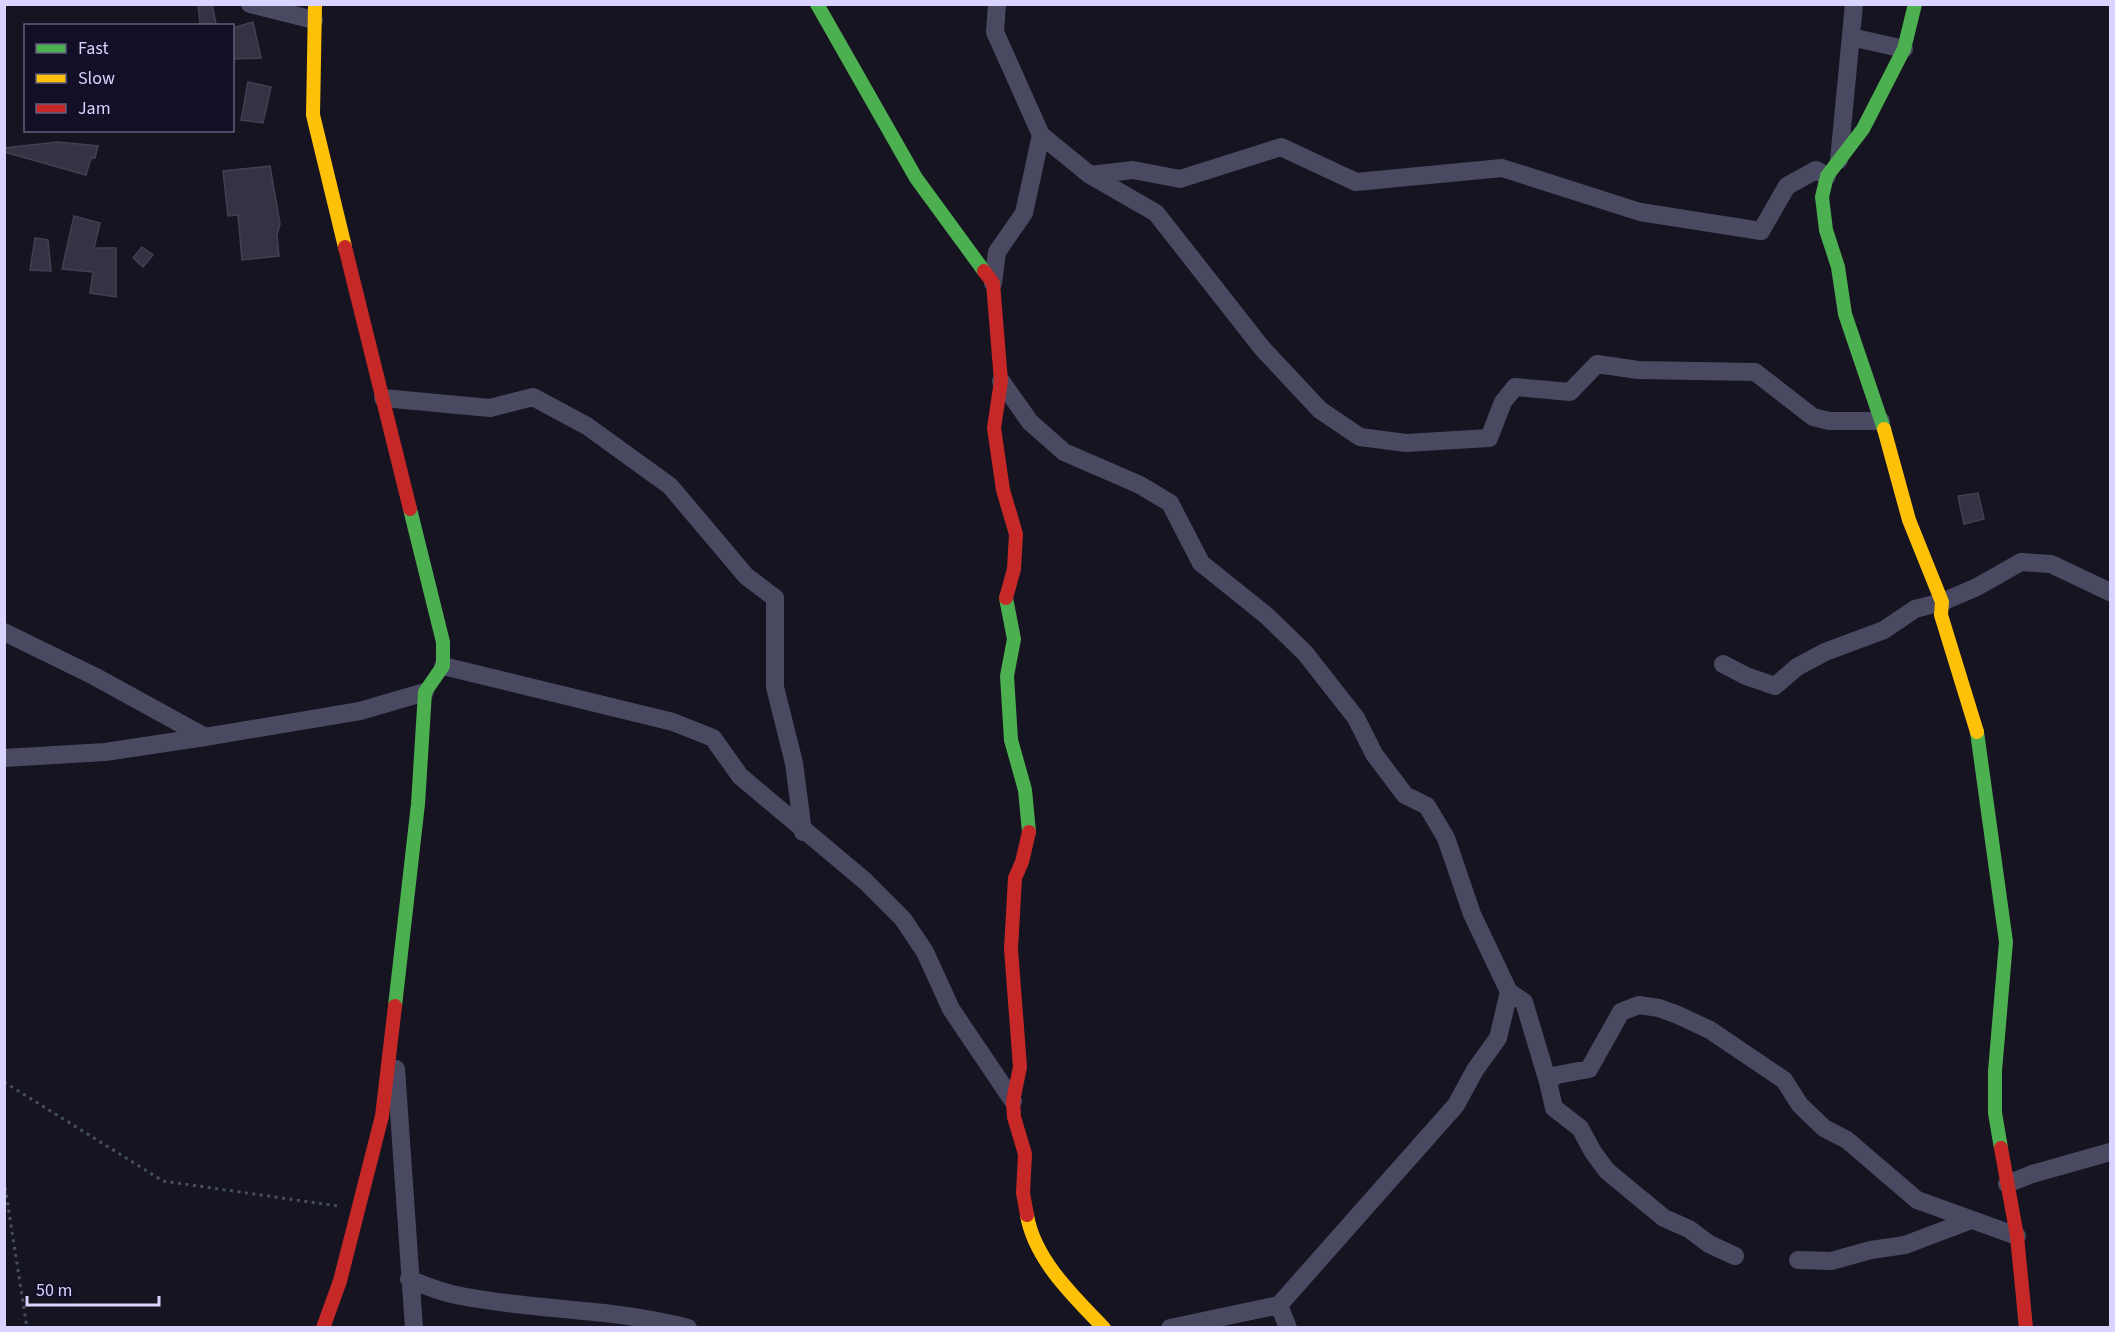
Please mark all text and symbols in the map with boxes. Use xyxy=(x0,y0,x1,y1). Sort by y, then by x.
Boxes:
legend xyxy=(24,24,234,132)
text: Fast xyxy=(78,36,109,61)
text: Slow xyxy=(78,66,115,91)
text: Jam xyxy=(78,96,111,121)
scale bar xyxy=(27,1269,159,1307)
text: 50 m xyxy=(36,1278,72,1303)

